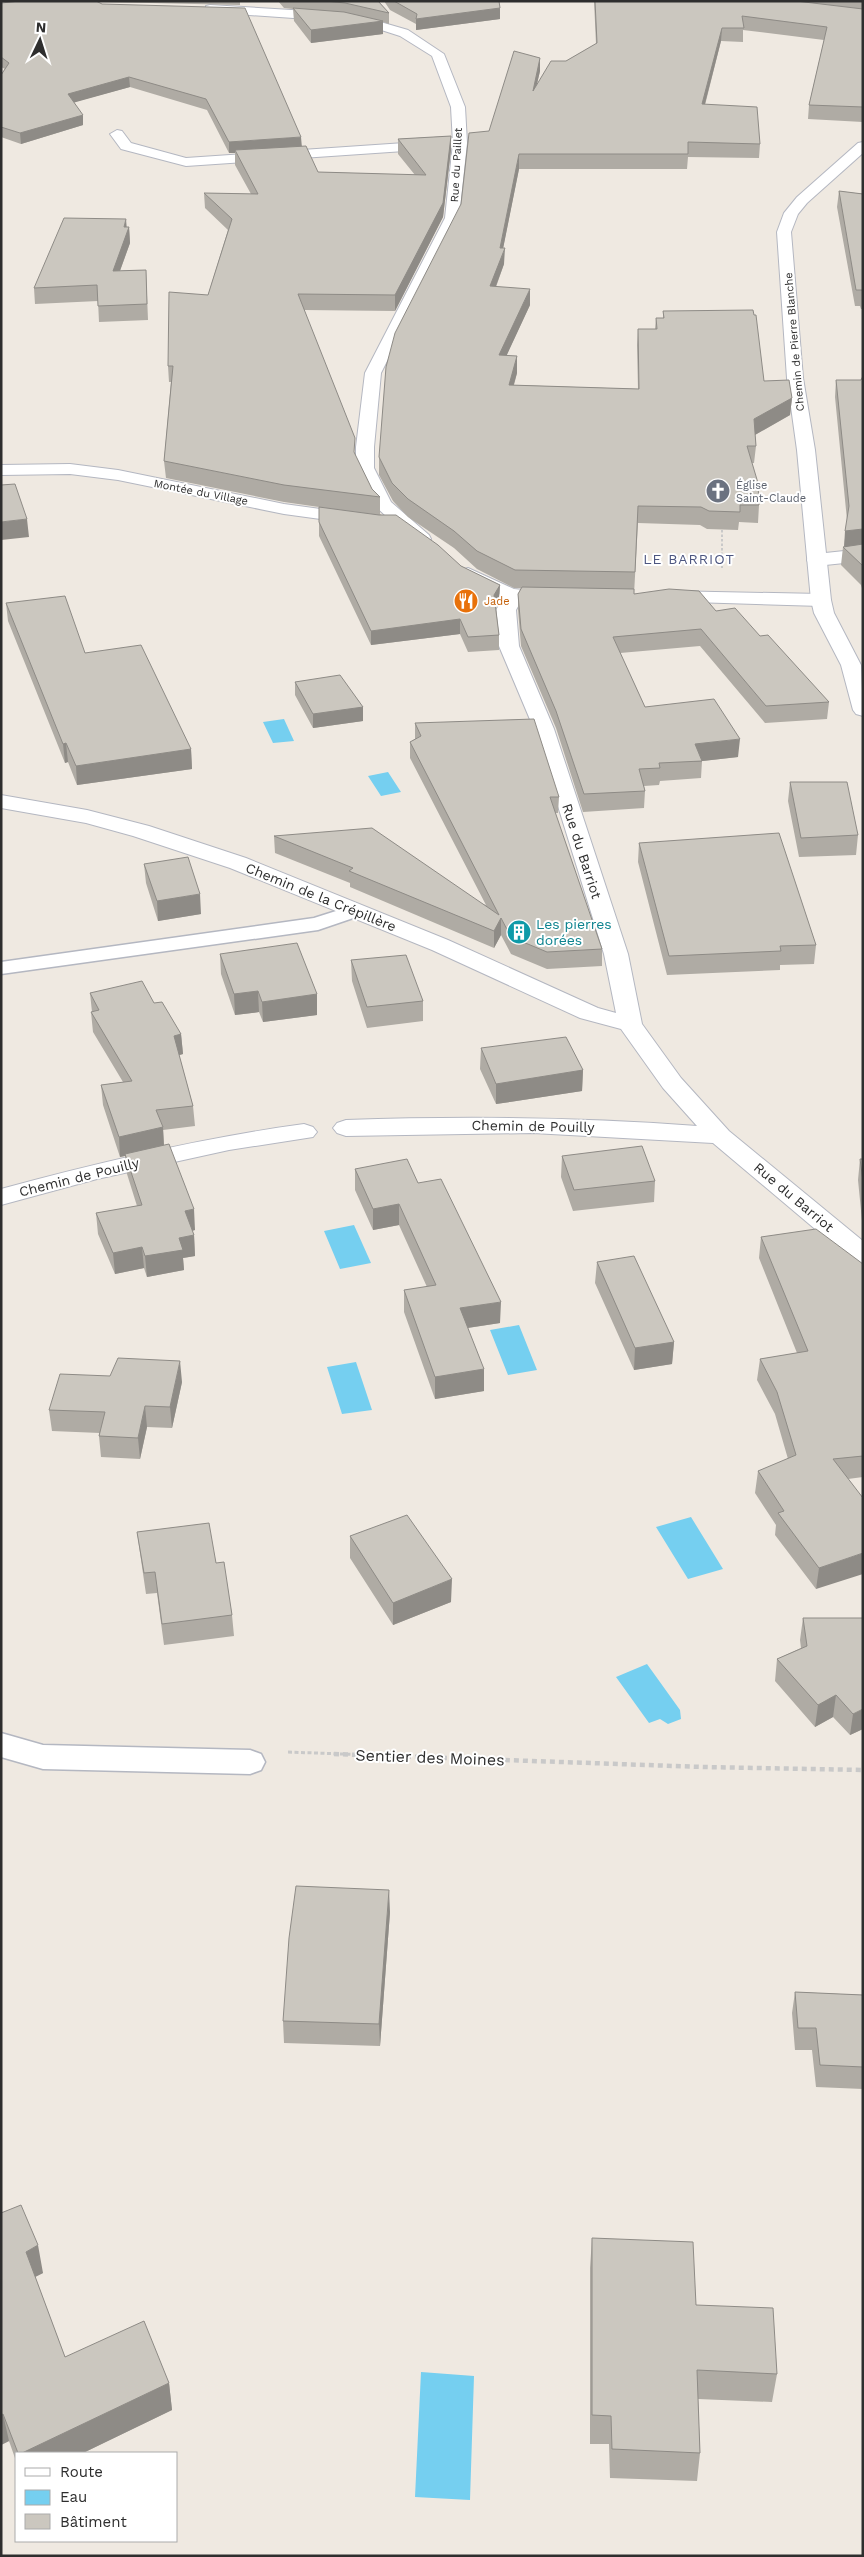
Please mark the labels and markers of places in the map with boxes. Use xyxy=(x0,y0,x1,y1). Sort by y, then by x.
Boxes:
church icon: Église Saint-Claude xyxy=(705,478,731,504)
place label: Église Saint-Claude xyxy=(736,478,806,505)
restaurant icon: Jade xyxy=(453,588,479,614)
place label: Jade xyxy=(484,595,510,608)
place label: Les pierres dorées xyxy=(536,916,612,948)
building icon: Les pierres dorées xyxy=(506,919,532,945)

